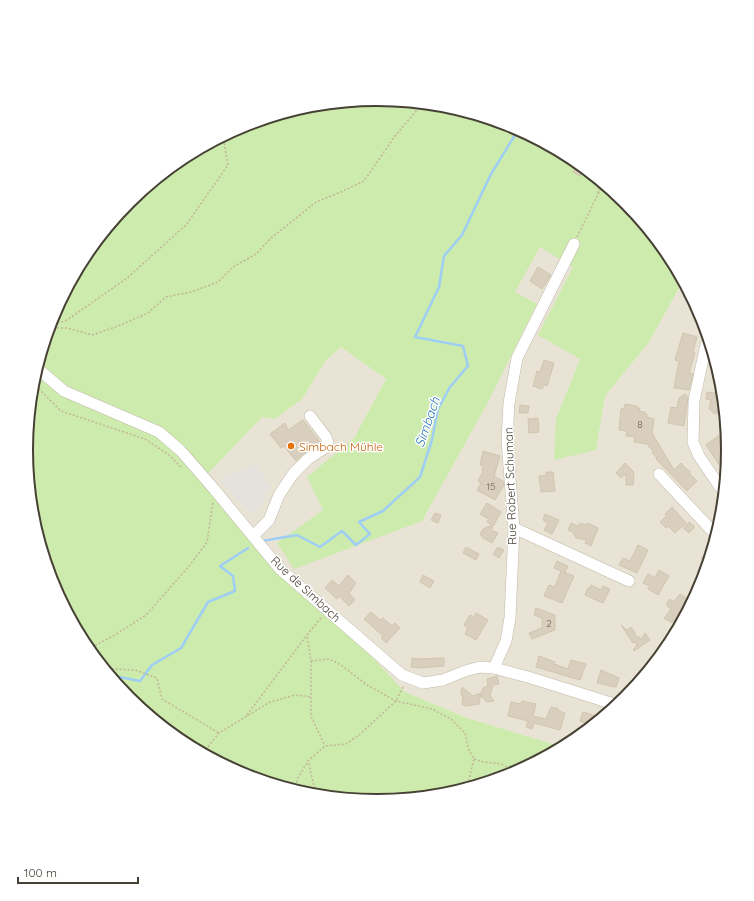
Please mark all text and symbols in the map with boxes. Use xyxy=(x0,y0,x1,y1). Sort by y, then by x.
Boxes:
water label: Simbach xyxy=(411,394,443,449)
house number: 8 xyxy=(637,418,643,431)
street label: Rue Robert Schuman xyxy=(500,427,520,545)
place label: Simbach Mühle xyxy=(299,439,383,454)
marker: Simbach Mühle xyxy=(286,441,296,451)
house number: 15 xyxy=(486,480,496,493)
street label: Rue de Simbach xyxy=(268,553,344,625)
house number: 2 xyxy=(546,617,552,630)
scale bar xyxy=(18,859,138,885)
text: 100 m xyxy=(24,865,57,880)

